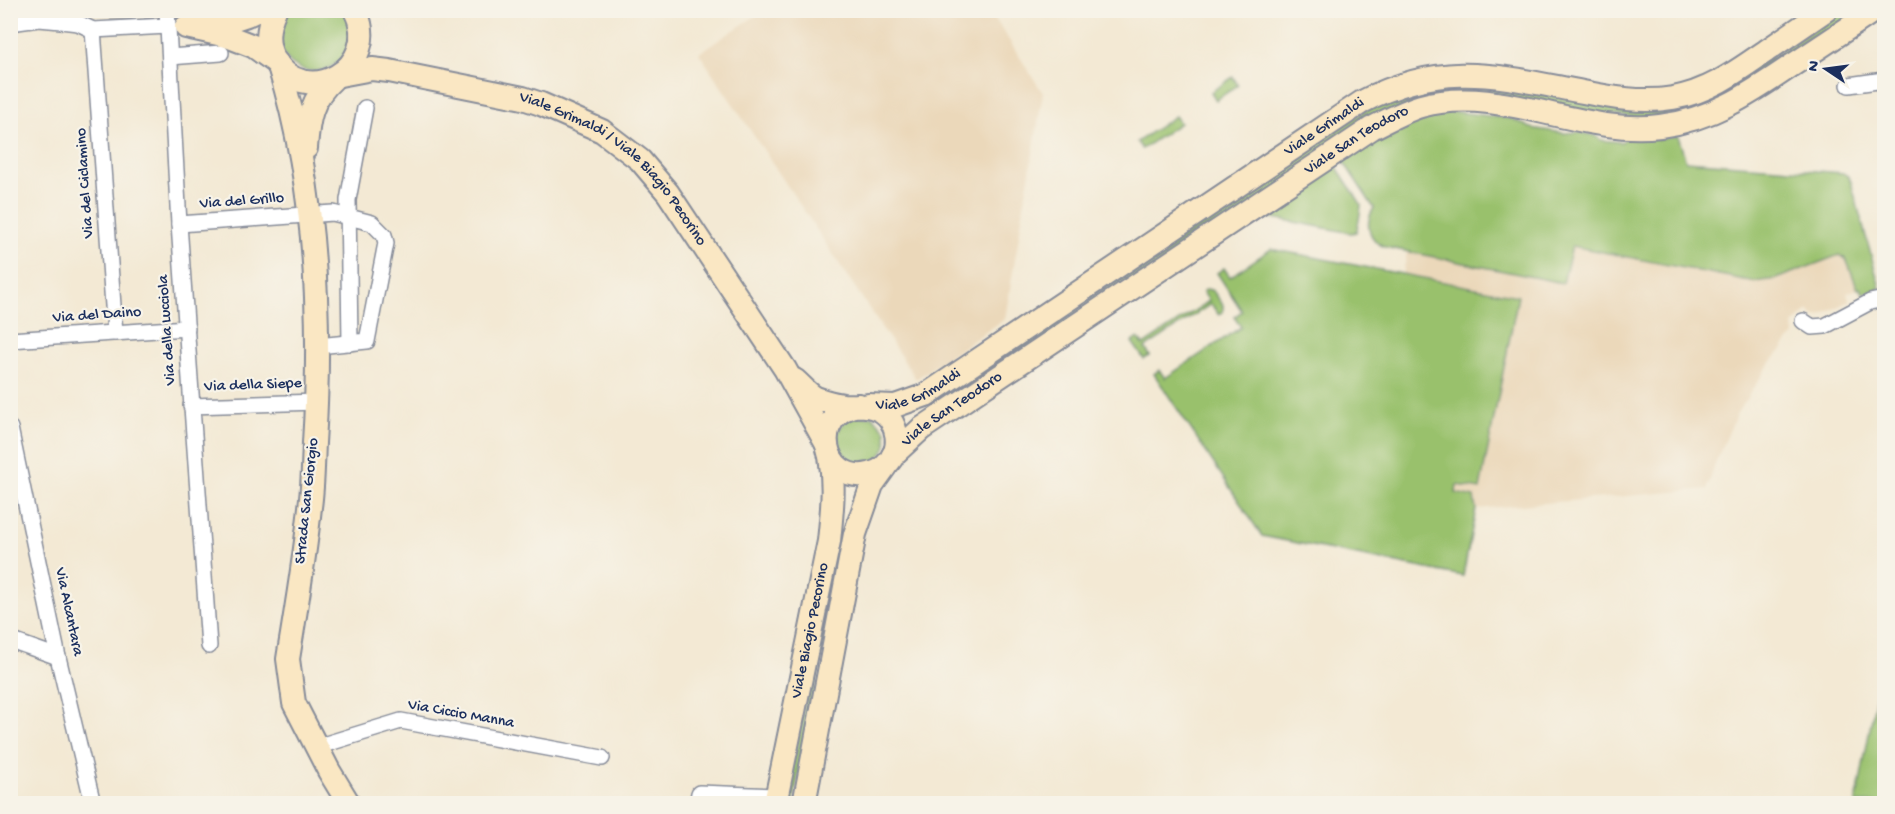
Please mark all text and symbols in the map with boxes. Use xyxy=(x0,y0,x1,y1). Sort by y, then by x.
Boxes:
north arrow xyxy=(1796,39,1856,99)
text: N xyxy=(1804,59,1825,74)
street label: Viale Grimaldi / Viale Biagio Pecorino xyxy=(516,88,710,250)
street label: Viale Grimaldi xyxy=(1280,93,1368,162)
street label: Viale San Teodoro xyxy=(1300,102,1412,180)
street label: Via del Ciclamino xyxy=(73,127,99,240)
street label: Via del Grillo xyxy=(198,190,285,214)
street label: Via della Lucciola xyxy=(155,273,181,387)
street label: Via del Daino xyxy=(51,303,142,329)
street label: Viale Grimaldi xyxy=(874,365,965,416)
street label: Viale San Teodoro xyxy=(897,368,1006,452)
street label: Via della Siepe xyxy=(203,375,303,397)
street label: Strada San Giorgio xyxy=(292,437,324,565)
street label: Viale Biagio Pecorino xyxy=(787,561,834,701)
street label: Via Alcantara xyxy=(49,565,87,659)
street label: Via Ciccio Manna xyxy=(405,696,517,734)

